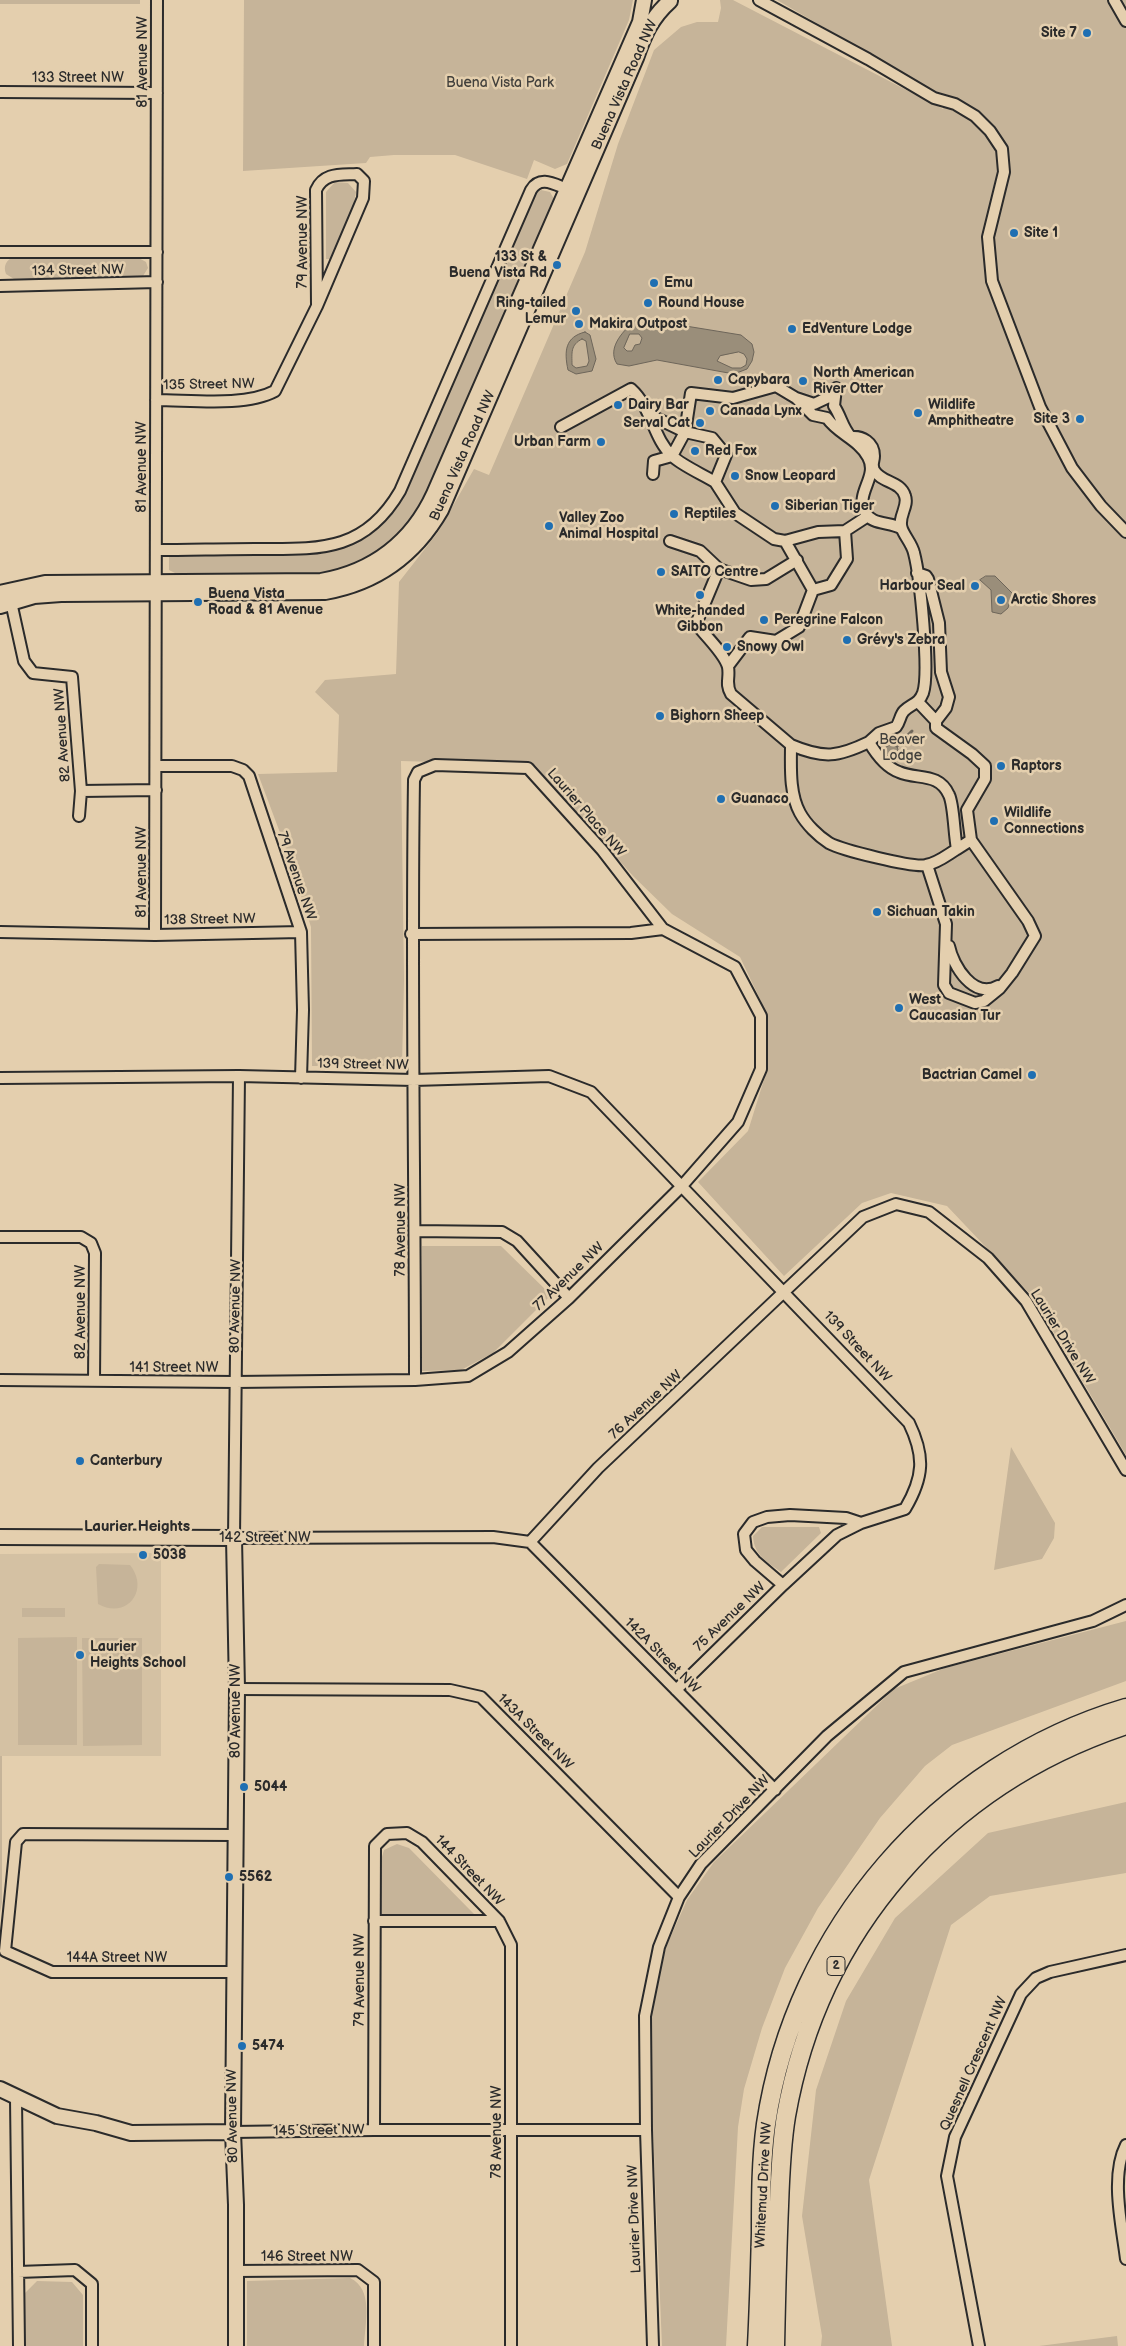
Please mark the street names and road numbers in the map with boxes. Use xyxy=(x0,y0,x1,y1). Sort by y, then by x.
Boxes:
street label: 81 Avenue NW xyxy=(135,16,151,108)
street label: Buena Vista Road NW xyxy=(589,17,661,153)
street label: 133 Street NW xyxy=(32,70,124,86)
street label: 79 Avenue NW xyxy=(295,196,311,288)
street label: 134 Street NW xyxy=(32,262,124,280)
street label: 135 Street NW xyxy=(163,376,255,394)
street label: Buena Vista Road NW xyxy=(427,388,499,524)
street label: 81 Avenue NW xyxy=(134,421,150,513)
street label: 82 Avenue NW xyxy=(51,687,75,783)
street label: Laurier Place NW xyxy=(543,765,629,861)
street label: 81 Avenue NW xyxy=(134,826,150,918)
street label: 79 Avenue NW xyxy=(273,829,319,923)
street label: 138 Street NW xyxy=(164,911,256,929)
street label: 139 Street NW xyxy=(317,1056,409,1074)
street label: 78 Avenue NW xyxy=(393,1184,409,1276)
street label: 77 Avenue NW xyxy=(530,1239,608,1315)
street label: 80 Avenue NW xyxy=(227,1259,245,1353)
street label: 82 Avenue NW xyxy=(73,1265,89,1359)
street label: Laurier Drive NW xyxy=(1026,1286,1098,1388)
street label: 139 Street NW xyxy=(820,1308,894,1386)
street label: 141 Street NW xyxy=(130,1360,218,1376)
street label: 76 Avenue NW xyxy=(606,1367,686,1443)
street label: 142 Street NW xyxy=(219,1530,311,1546)
street label: 75 Avenue NW xyxy=(691,1579,769,1655)
street label: 142A Street NW xyxy=(621,1615,703,1697)
street label: 80 Avenue NW xyxy=(228,1664,244,1758)
street label: 143A Street NW xyxy=(494,1691,576,1773)
street label: Laurier Drive NW xyxy=(686,1772,774,1862)
street label: 144 Street NW xyxy=(431,1832,507,1910)
street label: 79 Avenue NW xyxy=(352,1934,368,2026)
street label: 144A Street NW xyxy=(67,1950,167,1966)
road number: 2 xyxy=(827,1956,845,1975)
street label: Quesnell Crescent NW xyxy=(937,1994,1011,2134)
street label: 80 Avenue NW xyxy=(224,2069,242,2163)
street label: 78 Avenue NW xyxy=(489,2086,505,2178)
street label: Whitemud Drive NW xyxy=(752,2121,776,2249)
street label: 145 Street NW xyxy=(273,2122,365,2140)
street label: Laurier Drive NW xyxy=(625,2164,645,2274)
street label: 146 Street NW xyxy=(261,2249,353,2265)

